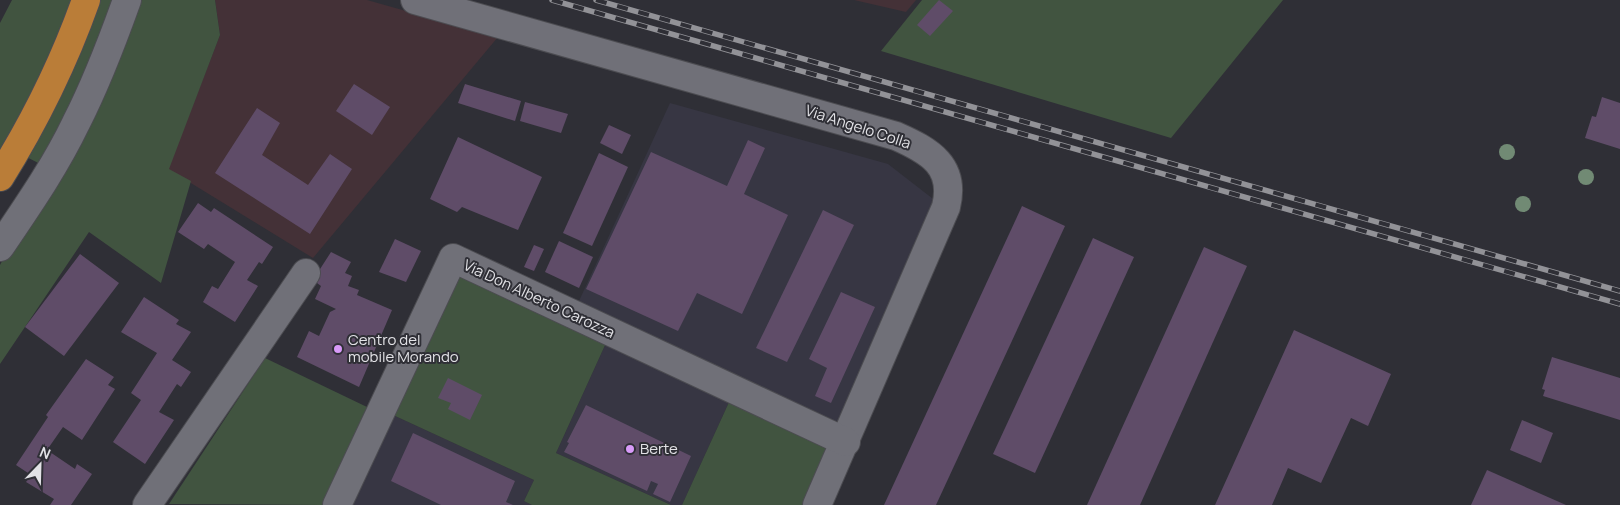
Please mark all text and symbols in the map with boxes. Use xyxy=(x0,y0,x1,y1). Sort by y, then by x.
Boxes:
street label: Via Angelo Colla xyxy=(803,100,914,154)
street label: Via Don Alberto Carozza xyxy=(460,254,618,343)
place label: Centro del mobile Morando xyxy=(348,329,459,367)
marker: Centro del mobile Morando xyxy=(332,343,344,355)
place label: Berte xyxy=(640,438,678,459)
north arrow xyxy=(15,440,65,490)
text: N xyxy=(37,442,54,463)
marker: Berte xyxy=(624,443,636,455)

